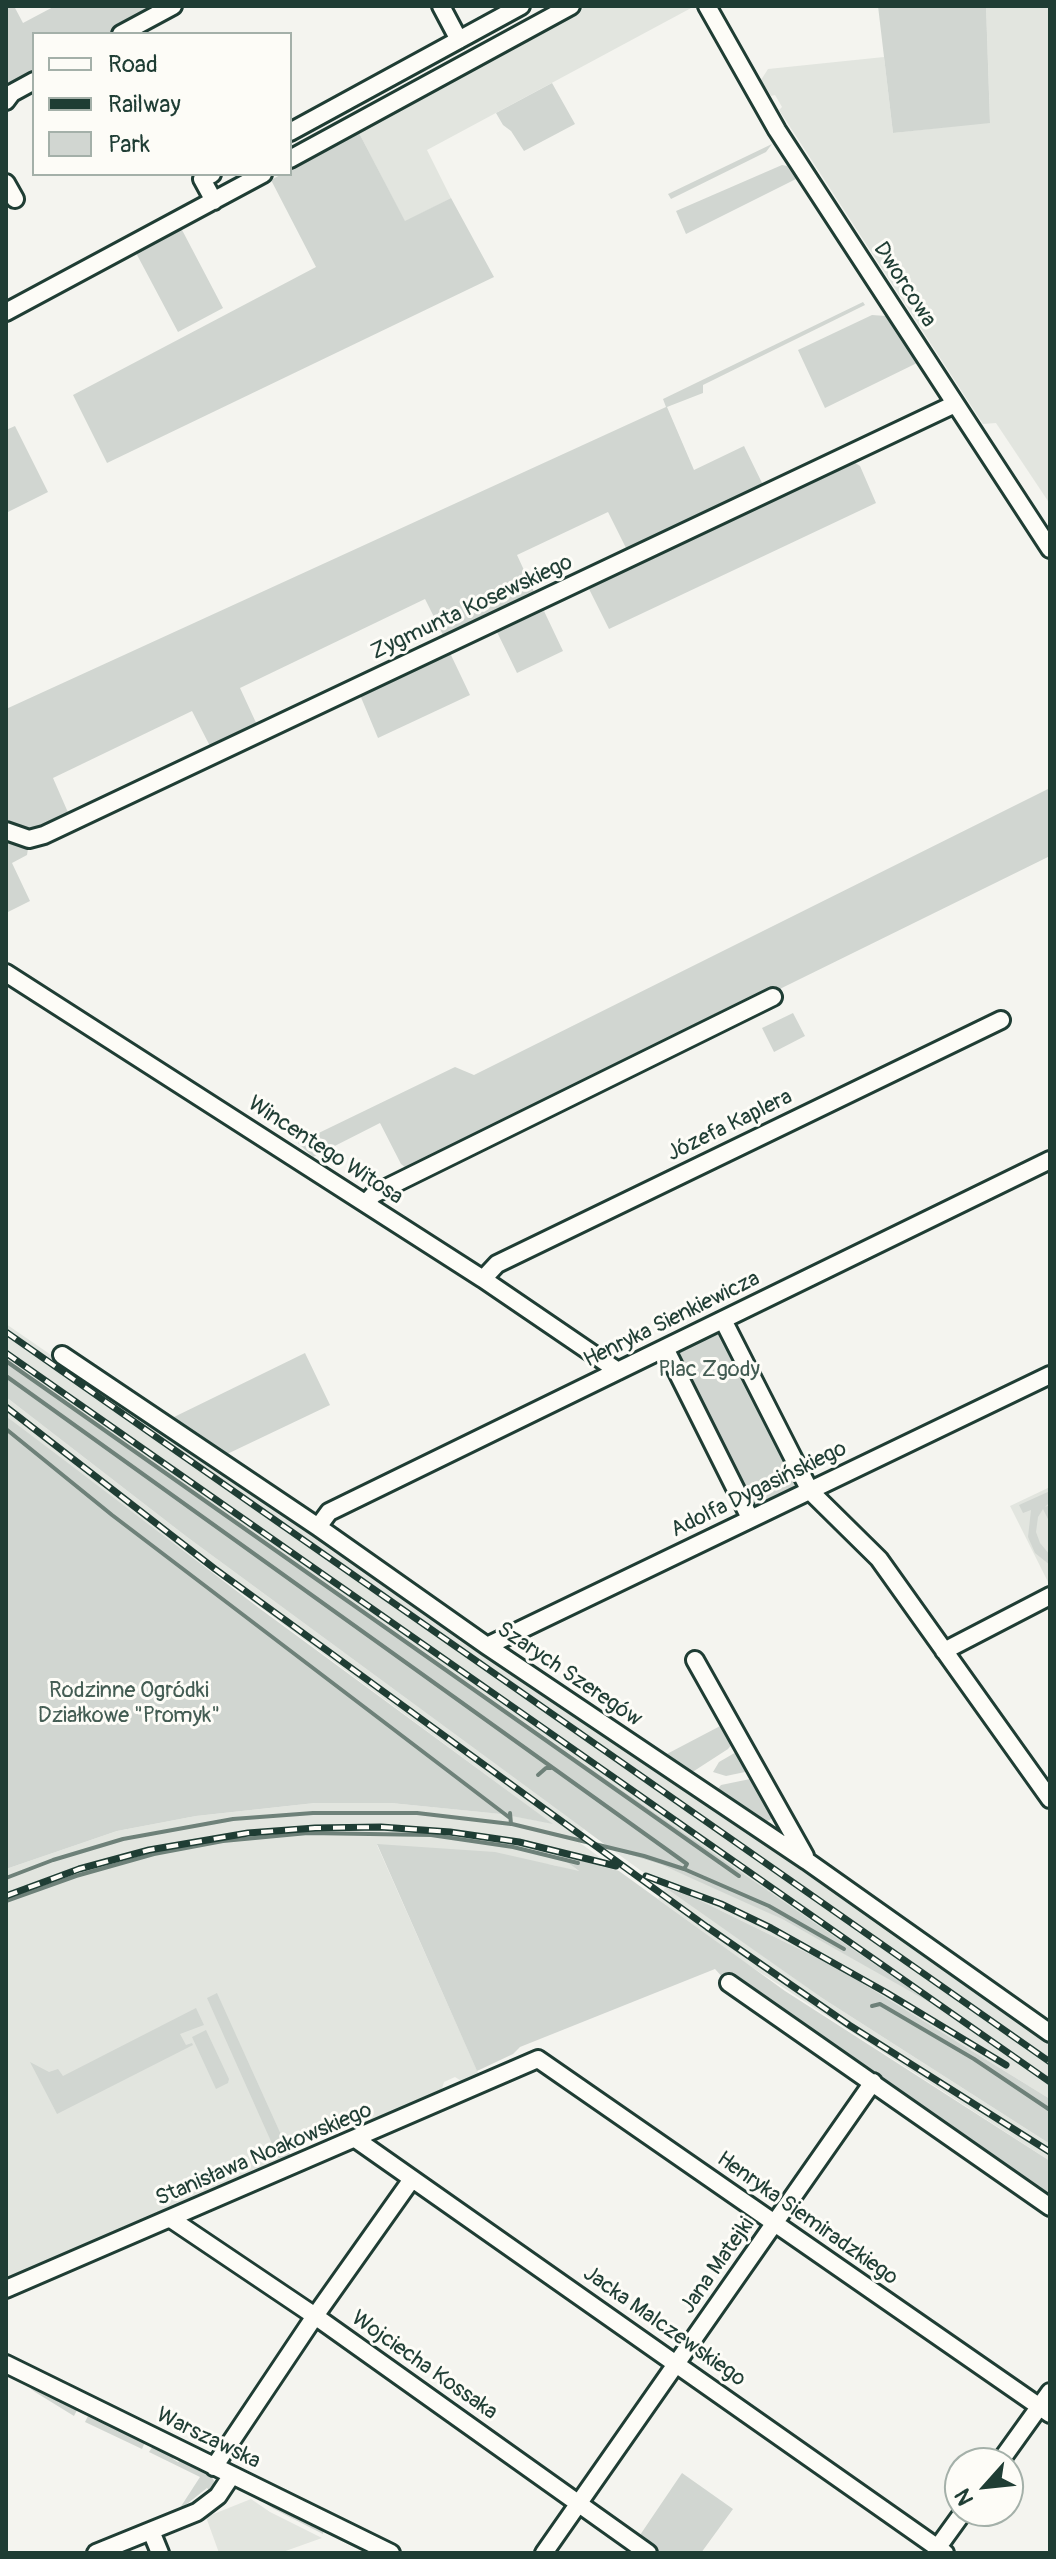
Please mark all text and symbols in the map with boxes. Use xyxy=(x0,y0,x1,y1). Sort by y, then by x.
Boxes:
legend xyxy=(32,32,292,176)
text: Road xyxy=(108,50,158,79)
text: Railway xyxy=(108,90,181,119)
text: Park xyxy=(108,130,150,159)
street label: Dworcowa xyxy=(867,237,941,333)
street label: Zygmunta Kosewskiego xyxy=(367,550,577,666)
street label: Józefa Kaplera xyxy=(663,1084,797,1168)
street label: Wincentego Witosa xyxy=(243,1091,407,1211)
street label: Henryka Sienkiewicza xyxy=(580,1266,764,1374)
park label: Plac Zgody xyxy=(658,1357,760,1383)
street label: Adolfa Dygasińskiego xyxy=(667,1436,851,1544)
street label: Szarych Szeregów xyxy=(491,1617,647,1733)
park label: Rodzinne Ogródki Działkowe "Promyk" xyxy=(38,1678,220,1730)
street label: Stanisława Noakowskiego xyxy=(152,2097,376,2213)
street label: Henryka Siemiradzkiego xyxy=(711,2146,903,2292)
street label: Jana Matejki xyxy=(675,2213,761,2319)
street label: Jacka Malczewskiego xyxy=(578,2261,750,2393)
street label: Wojciecha Kossaka xyxy=(346,2306,502,2426)
street label: Warszawska xyxy=(152,2402,264,2476)
north arrow xyxy=(944,2447,1024,2527)
text: N xyxy=(949,2484,980,2510)

